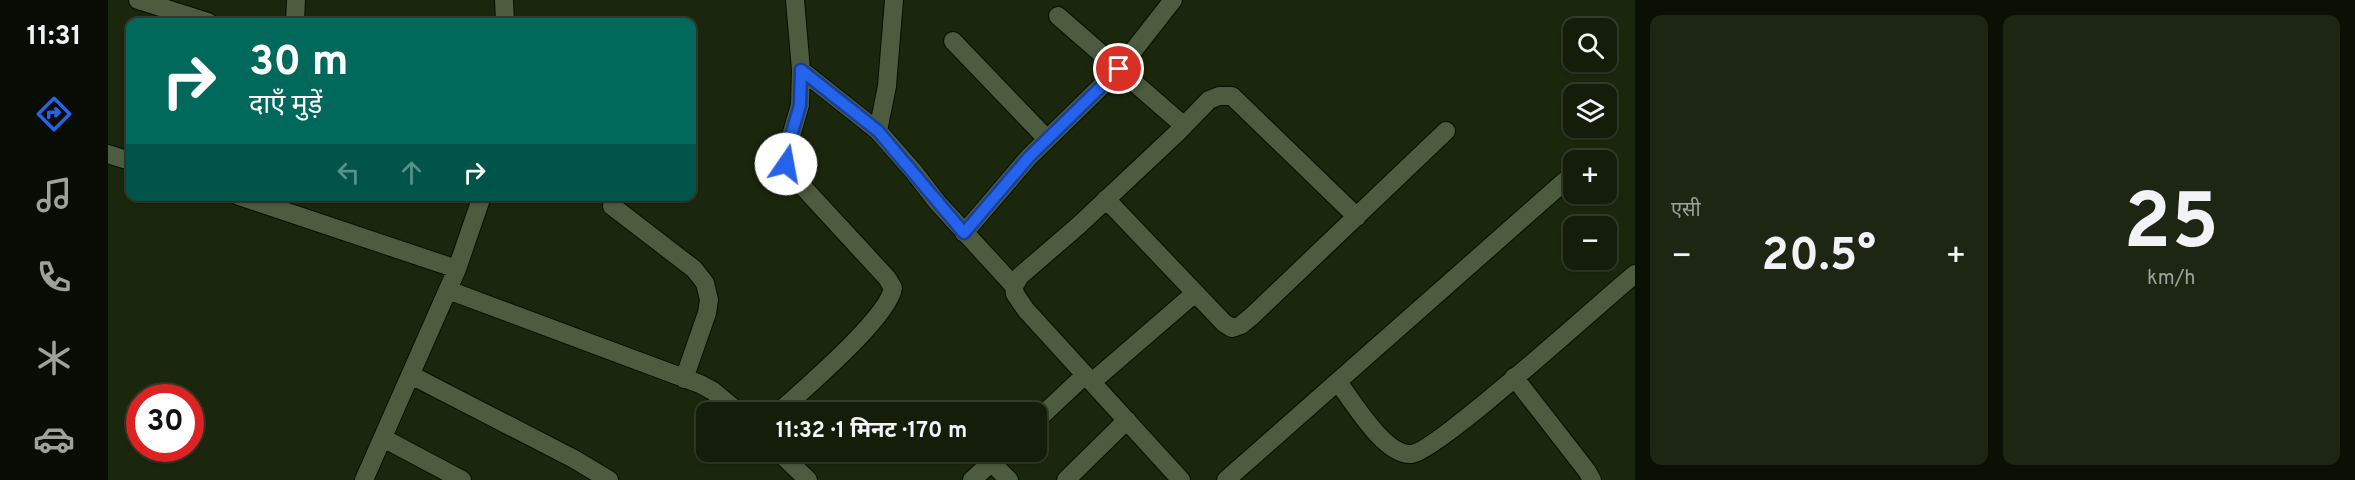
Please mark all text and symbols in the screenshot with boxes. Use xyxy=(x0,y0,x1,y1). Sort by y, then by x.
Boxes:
map controls xyxy=(1563,18,1617,270)
button: search xyxy=(1563,18,1617,72)
text: 11:31 xyxy=(26,20,82,54)
text: 30 m xyxy=(249,37,348,90)
icon: right xyxy=(150,42,228,120)
pin xyxy=(1093,43,1144,94)
icon: arrive xyxy=(1102,52,1135,85)
button: layers xyxy=(1563,84,1617,138)
text: दाएँ मुड़ें xyxy=(249,89,322,123)
icon: directions xyxy=(33,93,75,135)
position arrow xyxy=(754,132,818,196)
button: + xyxy=(1563,150,1617,204)
icon: left xyxy=(332,156,365,189)
icon: ahead xyxy=(395,156,428,189)
icon: right xyxy=(458,156,491,189)
icon: music xyxy=(33,174,75,216)
text: 25 xyxy=(2124,177,2219,276)
text: एसी xyxy=(1671,198,1701,224)
button: − xyxy=(1563,216,1617,270)
text: 20.5° xyxy=(1762,229,1876,286)
text: − xyxy=(1671,237,1692,279)
text: + xyxy=(1945,237,1966,279)
icon: phone xyxy=(33,256,75,298)
text: km/h xyxy=(2147,266,2196,292)
icon: climate xyxy=(33,337,75,379)
speed limit sign: 30 xyxy=(126,384,204,462)
icon: car xyxy=(33,418,75,460)
text: 11:32 · 1 मिनट · 170 m xyxy=(776,418,967,445)

